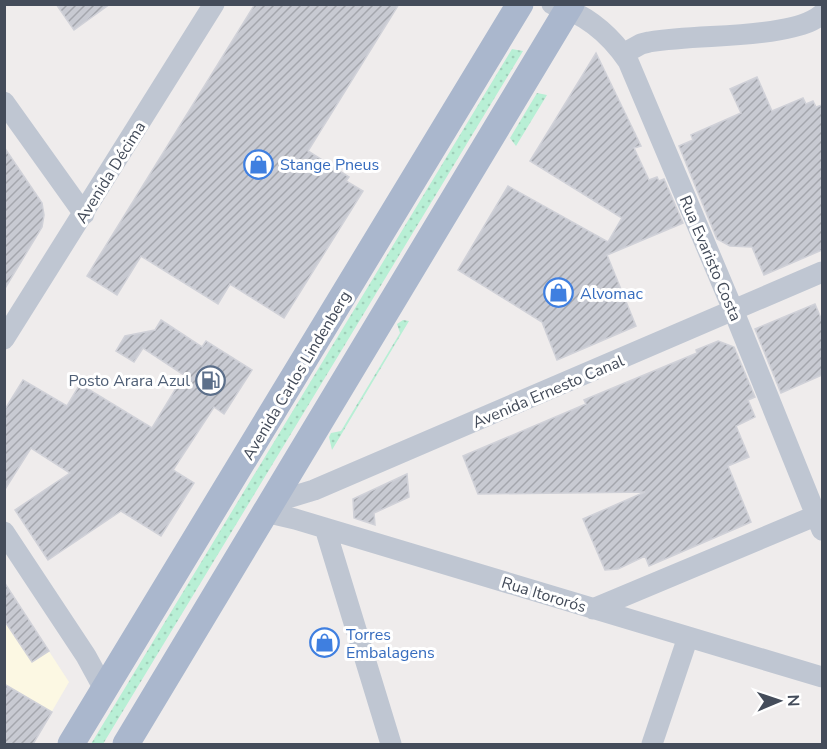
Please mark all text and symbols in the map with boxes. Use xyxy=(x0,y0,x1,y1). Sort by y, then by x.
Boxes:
street label: Avenida Décima xyxy=(71,117,151,228)
shop icon: Stange Pneus xyxy=(243,148,275,180)
place label: Stange Pneus xyxy=(280,154,379,176)
street label: Rua Evaristo Costa xyxy=(674,192,746,325)
shop icon: Alvomac xyxy=(543,277,575,309)
place label: Alvomac xyxy=(580,283,643,305)
street label: Avenida Carlos Lindenberg xyxy=(237,287,356,464)
street label: Avenida Ernesto Canal xyxy=(469,350,628,434)
fuel station icon: Posto Arara Azul xyxy=(195,364,227,396)
place label: Posto Arara Azul xyxy=(68,370,190,392)
street label: Rua Itororós xyxy=(499,572,589,618)
place label: Torres Embalagens xyxy=(346,624,435,664)
shop icon: Torres Embalagens xyxy=(309,627,341,659)
north arrow xyxy=(749,671,809,731)
text: N xyxy=(782,694,804,707)

